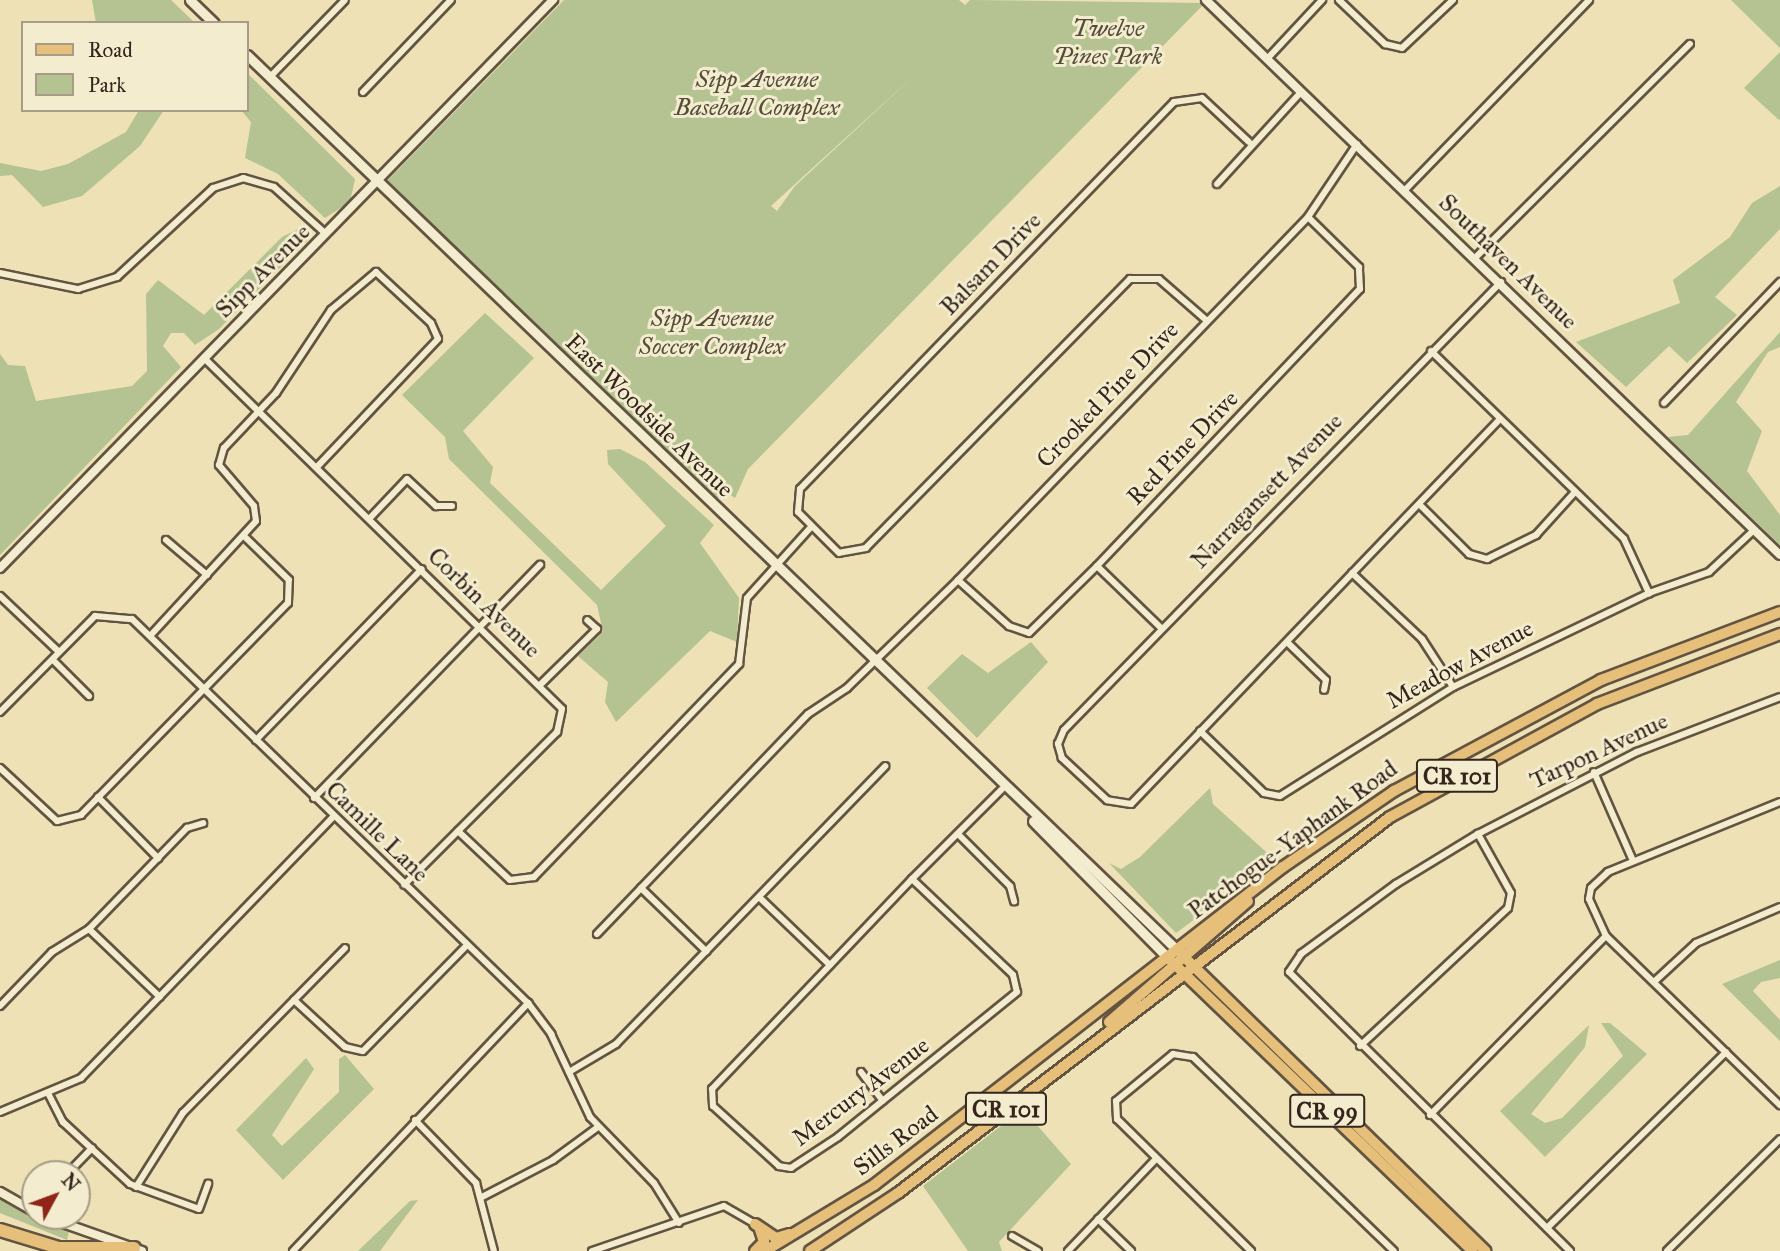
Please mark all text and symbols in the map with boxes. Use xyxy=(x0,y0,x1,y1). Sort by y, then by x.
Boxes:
park label: Twelve Pines Park xyxy=(1054,15,1162,71)
legend xyxy=(21,21,248,112)
text: Road xyxy=(88,37,133,63)
park label: Sipp Avenue Baseball Complex xyxy=(674,66,840,122)
text: Park xyxy=(88,72,126,98)
street label: Southaven Avenue xyxy=(1433,188,1583,336)
street label: Balsam Drive xyxy=(935,206,1047,322)
street label: Sipp Avenue xyxy=(210,218,316,324)
park label: Sipp Avenue Soccer Complex xyxy=(639,305,785,361)
street label: Crooked Pine Drive xyxy=(1031,316,1185,474)
street label: East Woodside Avenue xyxy=(559,328,739,504)
street label: Red Pine Drive xyxy=(1121,385,1245,511)
street label: Narragansett Avenue xyxy=(1185,407,1349,575)
street label: Corbin Avenue xyxy=(422,542,546,664)
street label: Meadow Avenue xyxy=(1382,614,1538,716)
street label: Tarpon Avenue xyxy=(1526,707,1672,795)
street label: Patchogue-Yaphank Road xyxy=(1183,754,1403,926)
road number: CR 101 xyxy=(1415,756,1499,796)
street label: Camille Lane xyxy=(319,776,435,888)
street label: Mercury Avenue xyxy=(787,1031,935,1153)
road number: CR 101 xyxy=(964,1090,1048,1128)
road number: CR 99 xyxy=(1288,1092,1366,1130)
street label: Sills Road xyxy=(848,1100,944,1182)
north arrow xyxy=(21,1160,91,1230)
text: N xyxy=(57,1169,85,1196)

